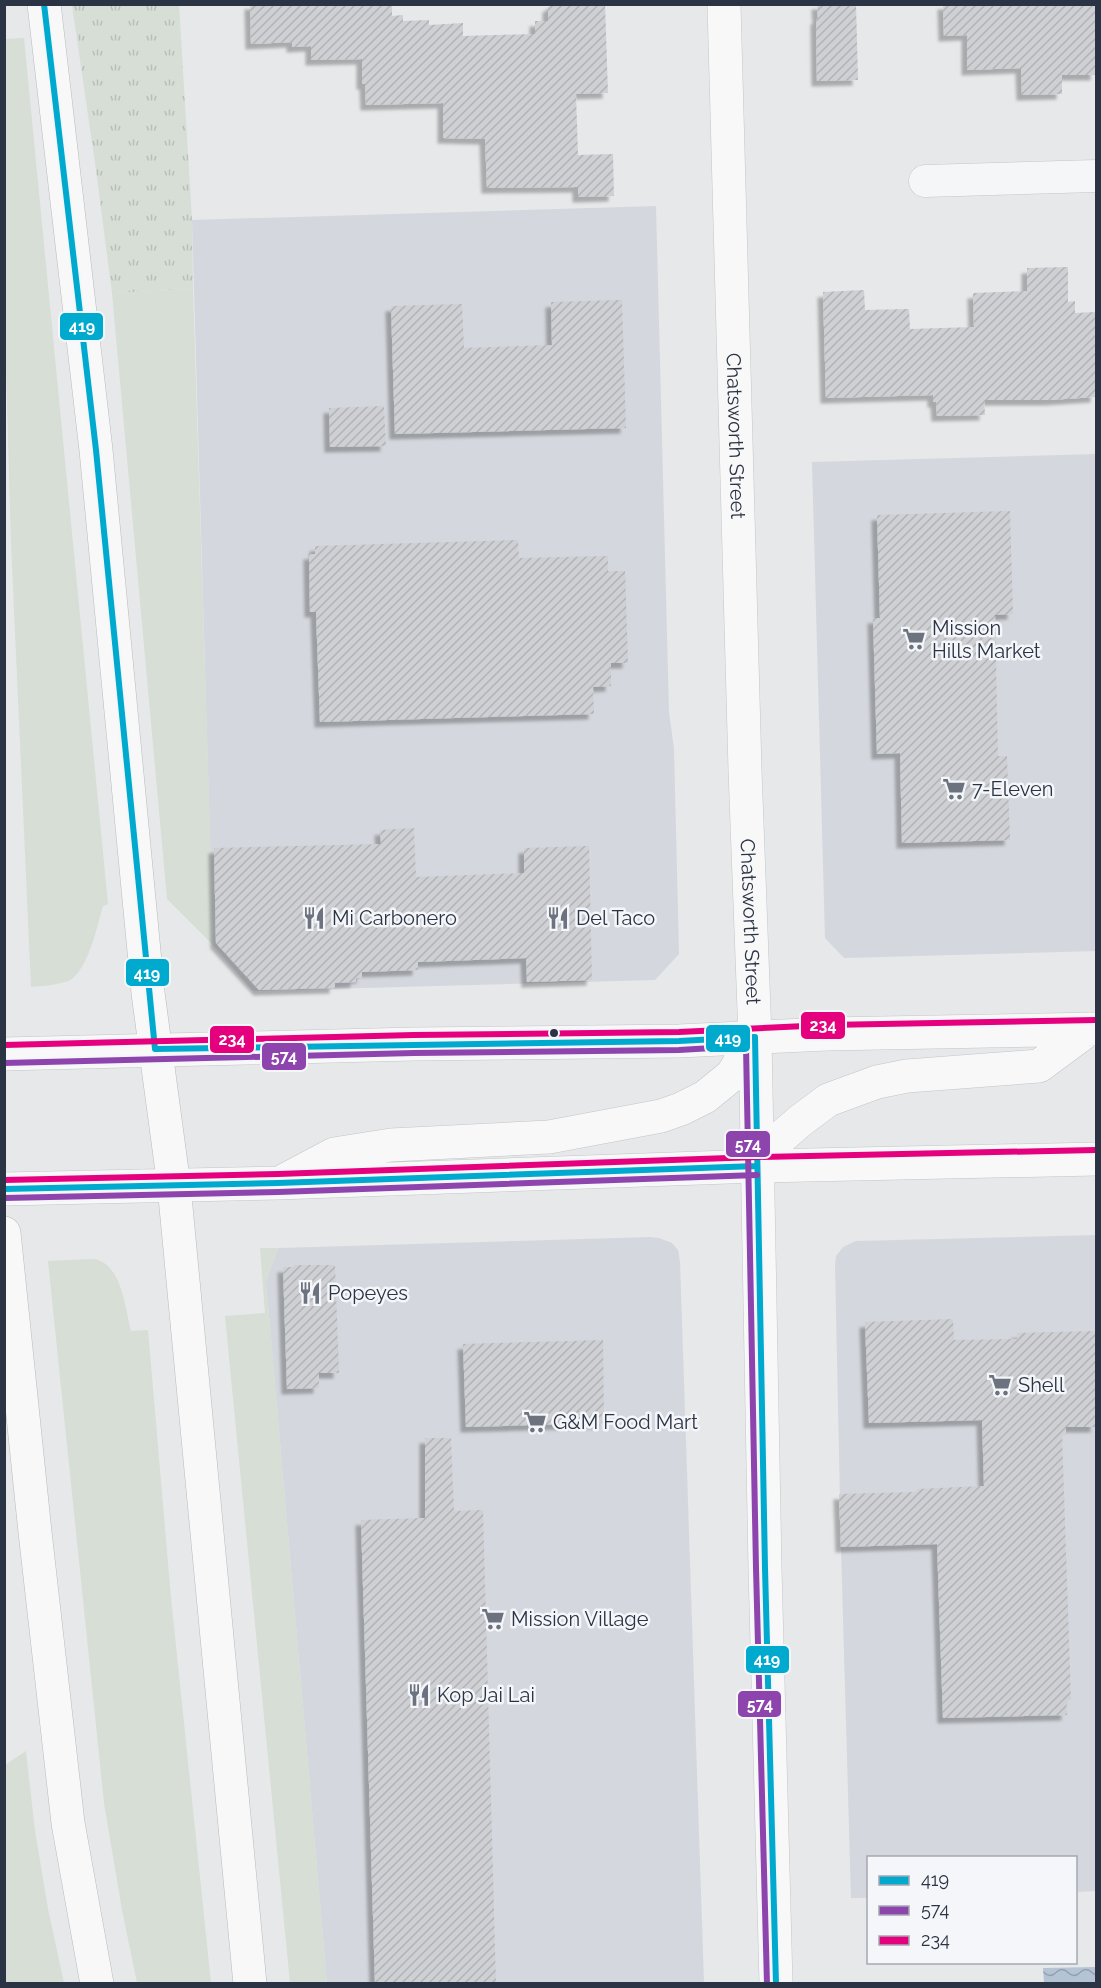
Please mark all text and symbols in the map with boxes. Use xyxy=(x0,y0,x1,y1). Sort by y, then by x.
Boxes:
line badge: 419 xyxy=(59,312,104,341)
text: 419 xyxy=(69,317,95,336)
street label: Chatsworth Street xyxy=(722,352,750,520)
place label: Mission Hills Market xyxy=(932,616,1041,663)
supermarket icon: Mission Hills Market xyxy=(901,626,927,652)
supermarket icon: 7-Eleven xyxy=(941,776,967,802)
place label: 7-Eleven xyxy=(972,777,1053,801)
street label: Chatsworth Street xyxy=(736,838,766,1005)
restaurant icon: Mi Carbonero xyxy=(301,905,327,931)
restaurant icon: Del Taco xyxy=(545,905,571,931)
place label: Mi Carbonero xyxy=(332,906,457,930)
place label: Del Taco xyxy=(576,906,655,930)
line badge: 419 xyxy=(125,958,170,987)
text: 419 xyxy=(134,964,160,983)
line badge: 234 xyxy=(800,1011,846,1040)
text: 234 xyxy=(809,1016,837,1035)
line badge: 419 xyxy=(705,1024,751,1053)
line badge: 234 xyxy=(209,1025,255,1054)
unlabelled marker xyxy=(548,1027,560,1039)
text: 419 xyxy=(715,1029,741,1048)
text: 234 xyxy=(218,1030,246,1049)
line badge: 574 xyxy=(261,1042,307,1071)
text: 574 xyxy=(271,1047,297,1066)
line badge: 574 xyxy=(725,1130,771,1158)
text: 574 xyxy=(735,1135,761,1154)
restaurant icon: Popeyes xyxy=(297,1280,323,1306)
place label: Popeyes xyxy=(328,1281,408,1305)
supermarket icon: Shell xyxy=(987,1372,1013,1398)
place label: Shell xyxy=(1018,1373,1065,1397)
supermarket icon: G&M Food Mart xyxy=(522,1409,548,1435)
place label: G&M Food Mart xyxy=(553,1410,698,1434)
supermarket icon: Mission Village xyxy=(480,1606,506,1632)
place label: Mission Village xyxy=(511,1607,649,1631)
line badge: 419 xyxy=(745,1645,790,1674)
text: 419 xyxy=(754,1650,780,1669)
restaurant icon: Kop Jai Lai xyxy=(406,1682,432,1708)
place label: Kop Jai Lai xyxy=(437,1683,535,1707)
line badge: 574 xyxy=(737,1690,782,1718)
text: 574 xyxy=(747,1695,773,1714)
legend xyxy=(867,1856,1077,1964)
text: 419 xyxy=(921,1869,949,1890)
text: 574 xyxy=(921,1899,949,1920)
text: 234 xyxy=(921,1929,950,1950)

